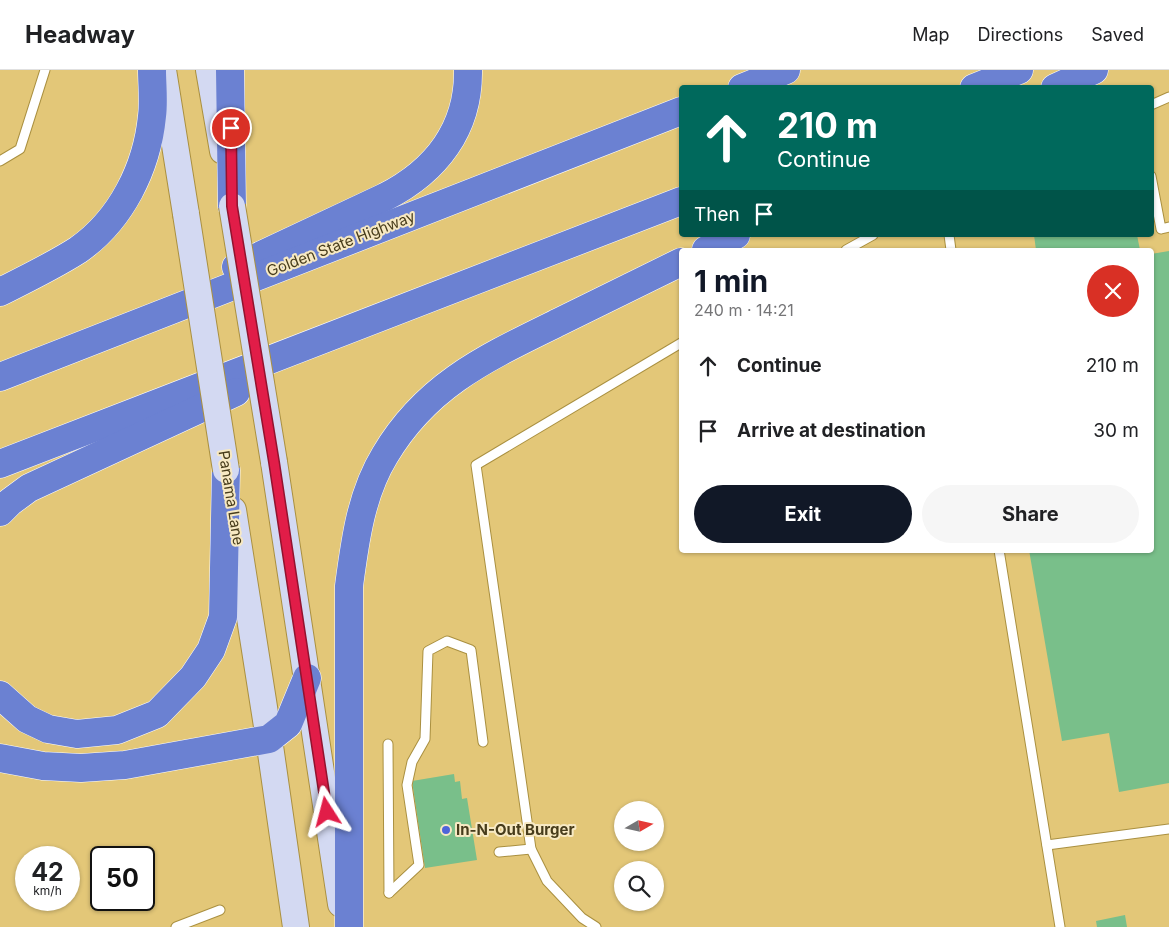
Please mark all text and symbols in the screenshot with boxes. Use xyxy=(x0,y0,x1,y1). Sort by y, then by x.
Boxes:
text: Headway xyxy=(25,20,135,49)
text: Map xyxy=(912,24,950,45)
text: Directions xyxy=(978,24,1063,45)
text: Saved xyxy=(1091,24,1144,45)
text: 210 m xyxy=(777,104,878,146)
icon: ahead xyxy=(694,105,759,170)
pin xyxy=(210,107,252,149)
icon: arrive xyxy=(217,114,245,142)
text: Continue xyxy=(777,146,871,172)
icon: arrive xyxy=(750,200,778,228)
text: Then xyxy=(694,203,740,226)
street label: Golden State Highway xyxy=(264,206,418,281)
text: 1 min xyxy=(694,263,768,299)
button: close xyxy=(1087,265,1139,317)
text: 240 m · 14:21 xyxy=(694,300,794,320)
icon: ahead xyxy=(694,352,722,380)
text: Continue xyxy=(737,354,822,377)
text: 210 m xyxy=(1086,354,1139,377)
icon: arrive xyxy=(694,417,722,445)
text: Arrive at destination xyxy=(737,419,926,442)
text: 30 m xyxy=(1093,419,1139,442)
street label: Panama Lane xyxy=(215,449,248,547)
button: Exit xyxy=(694,485,912,543)
button: Share xyxy=(922,485,1139,543)
position arrow xyxy=(300,785,352,837)
north arrow xyxy=(614,801,664,851)
map controls xyxy=(614,801,664,911)
place label: In-N-Out Burger xyxy=(456,820,574,839)
marker: In-N-Out Burger xyxy=(440,824,452,836)
speed limit sign: 50 xyxy=(90,846,155,911)
text: 42 xyxy=(31,857,64,887)
button: search xyxy=(614,861,664,911)
text: km/h xyxy=(33,883,62,898)

